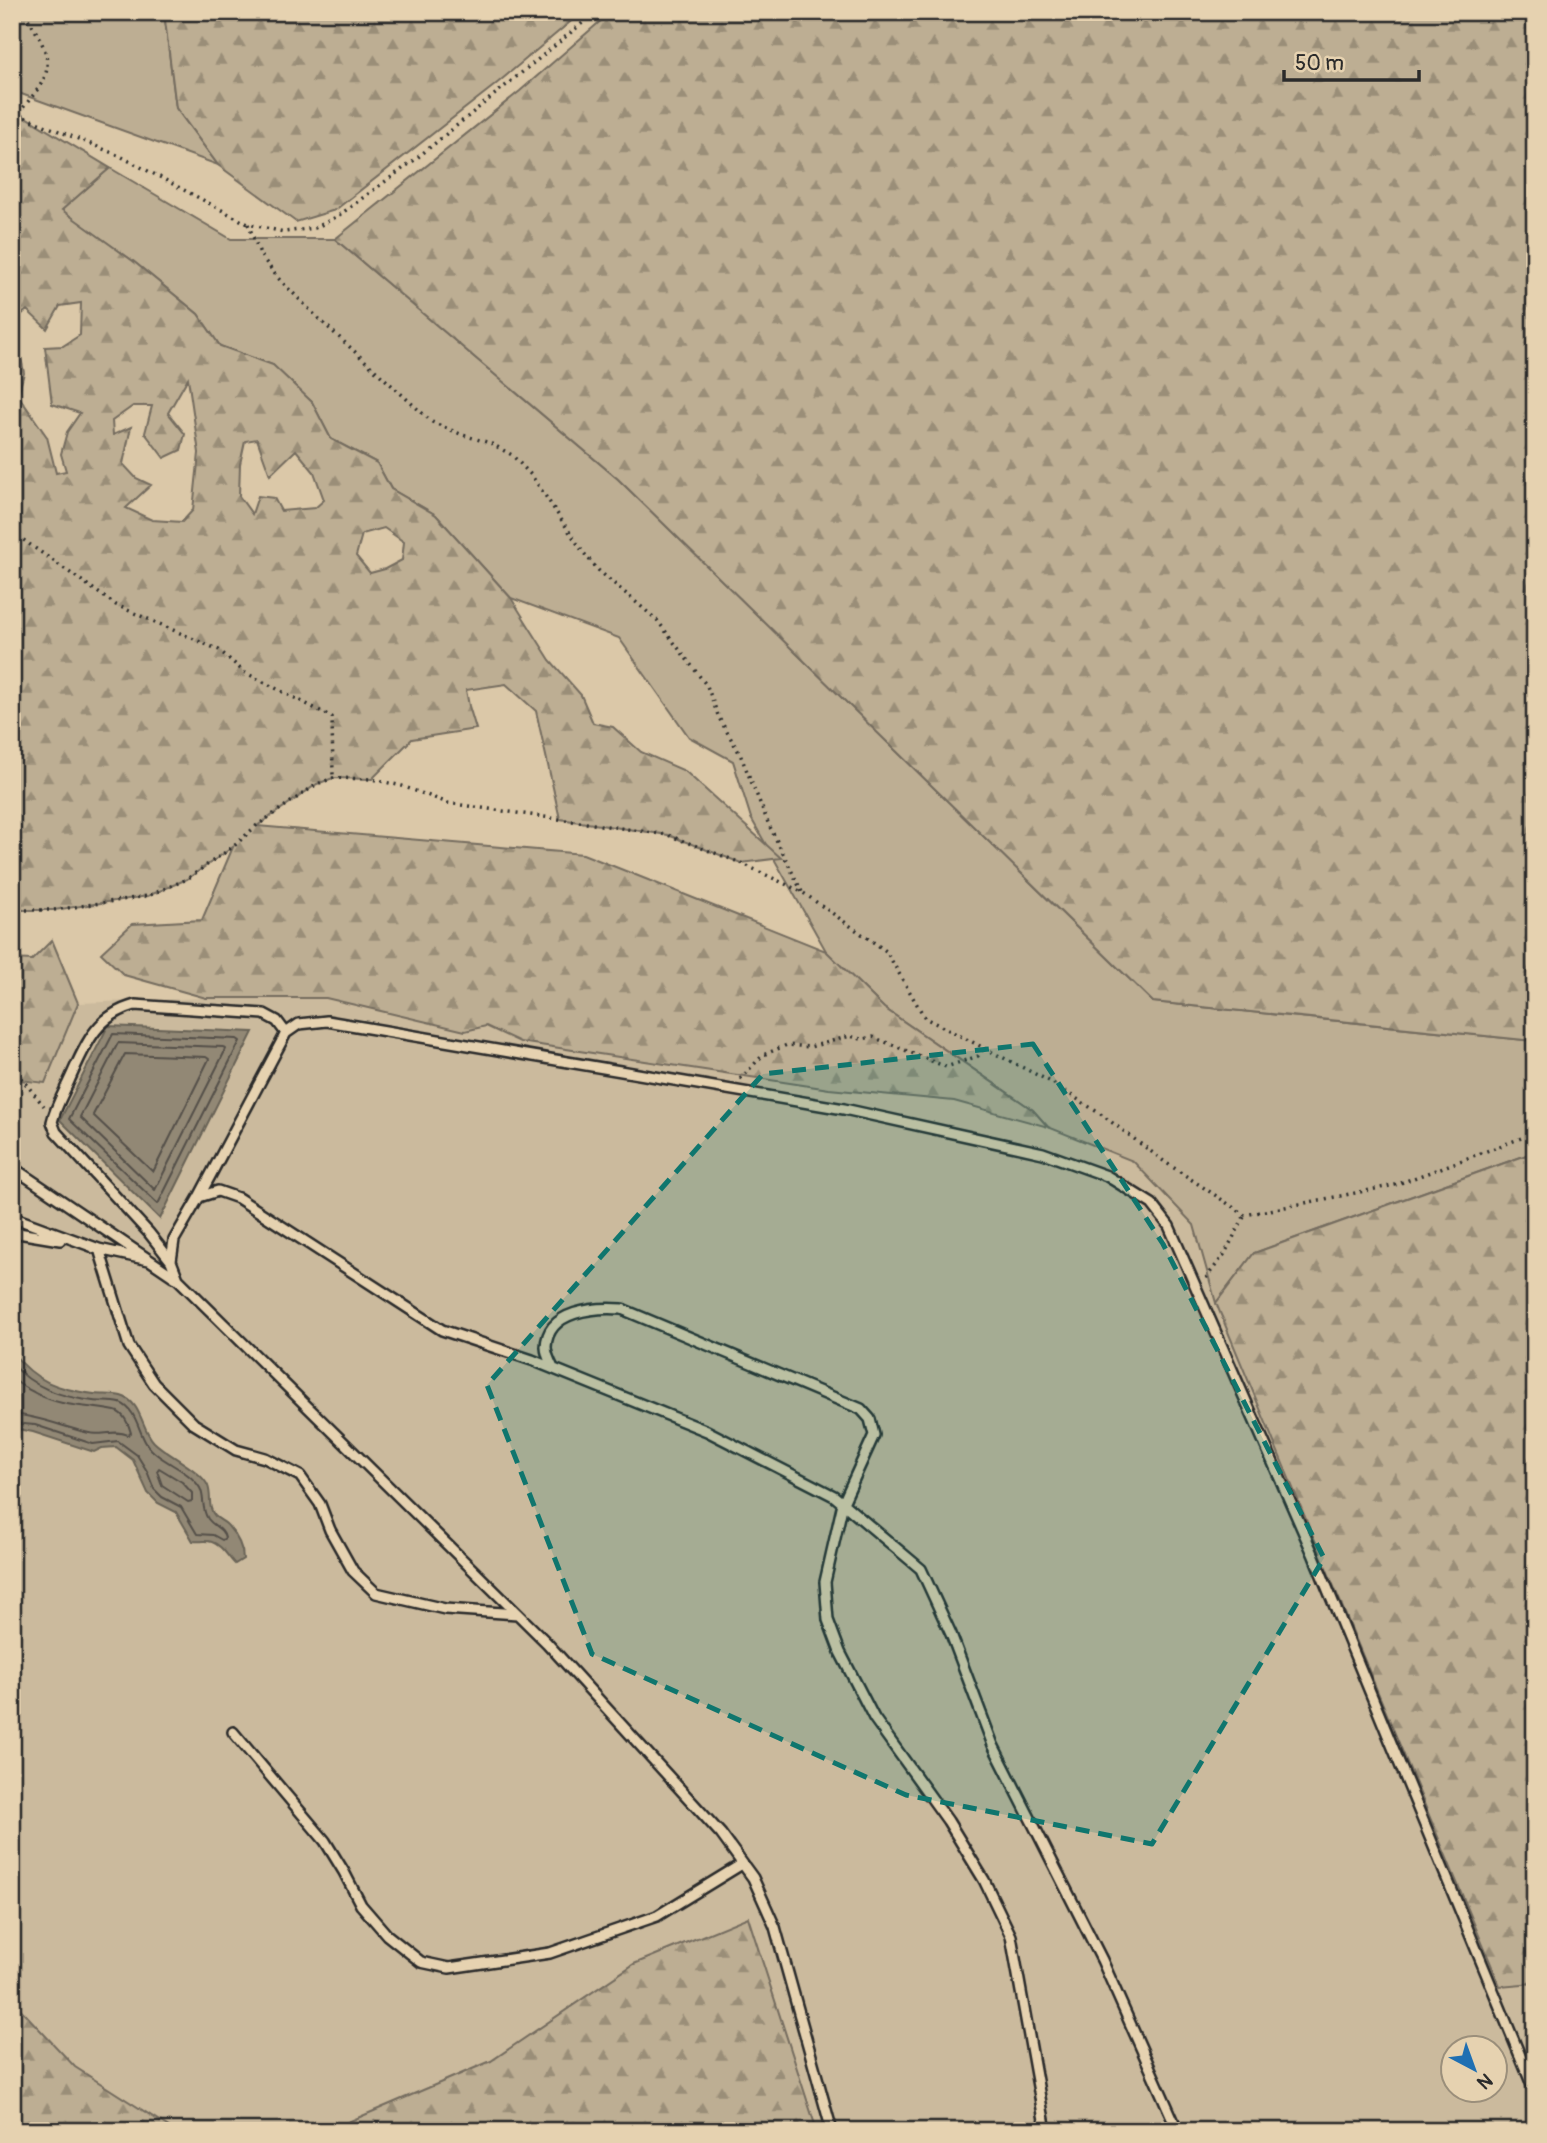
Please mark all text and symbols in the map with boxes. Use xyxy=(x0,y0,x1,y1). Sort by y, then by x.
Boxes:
scale bar xyxy=(1284,38,1419,82)
text: 50 m xyxy=(1295,50,1344,77)
north arrow xyxy=(1438,2035,1508,2104)
text: N xyxy=(1472,2068,1497,2094)

